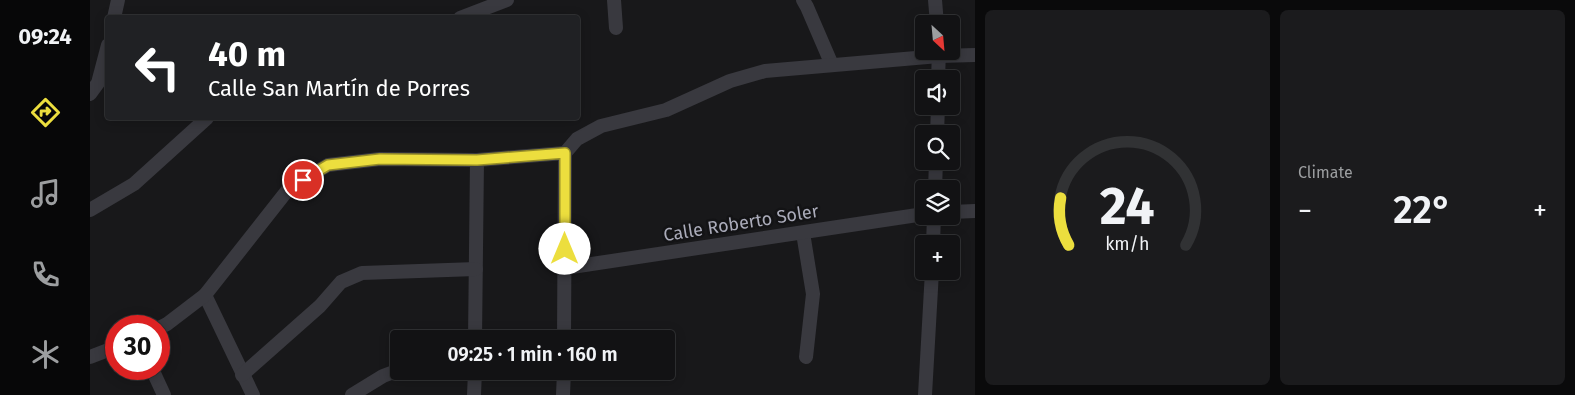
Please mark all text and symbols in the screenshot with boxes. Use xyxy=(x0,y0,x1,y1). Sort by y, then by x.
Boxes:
north arrow xyxy=(915,15,960,60)
map controls xyxy=(915,15,960,280)
text: 09:24 xyxy=(18,23,72,50)
text: 40 m xyxy=(208,33,286,75)
icon: left xyxy=(125,35,190,100)
button: sound xyxy=(915,70,960,115)
text: Calle San Martín de Porres xyxy=(208,75,470,102)
icon: directions xyxy=(28,95,63,130)
button: search xyxy=(915,125,960,170)
pin xyxy=(282,159,324,201)
text: Climate xyxy=(1298,163,1353,182)
icon: arrive xyxy=(289,166,317,194)
text: 24 xyxy=(1100,175,1155,238)
icon: music xyxy=(28,176,63,211)
button: layers xyxy=(915,180,960,225)
text: 22° xyxy=(1393,187,1452,233)
text: − xyxy=(1298,194,1312,227)
text: + xyxy=(1533,194,1547,227)
street label: Calle Roberto Soler xyxy=(662,200,820,246)
position arrow xyxy=(538,222,590,274)
text: km/h xyxy=(1105,233,1150,255)
button: + xyxy=(915,235,960,280)
icon: phone xyxy=(28,257,63,292)
speed limit sign: 30 xyxy=(105,315,170,380)
icon: climate xyxy=(28,337,63,372)
text: 09:25 · 1 min · 160 m xyxy=(447,343,618,366)

